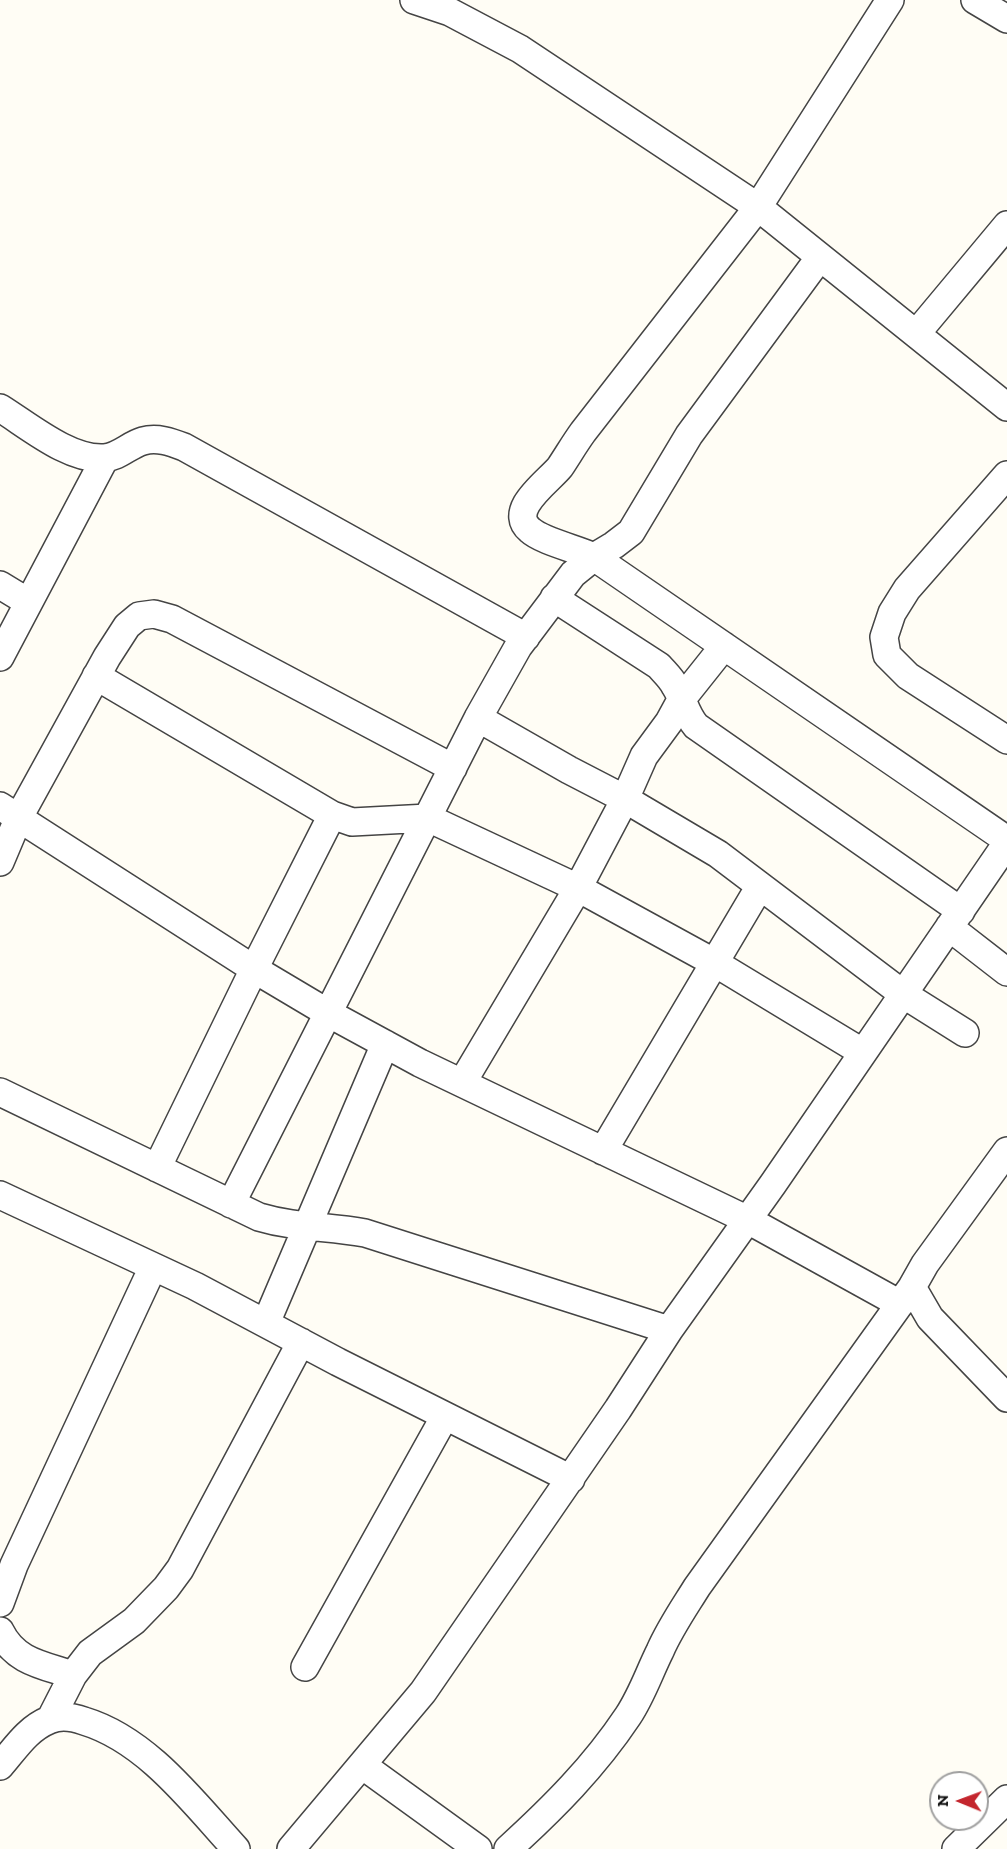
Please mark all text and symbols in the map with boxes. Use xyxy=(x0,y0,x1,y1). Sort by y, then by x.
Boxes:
north arrow xyxy=(929,1771,989,1831)
text: N xyxy=(933,1794,952,1807)

